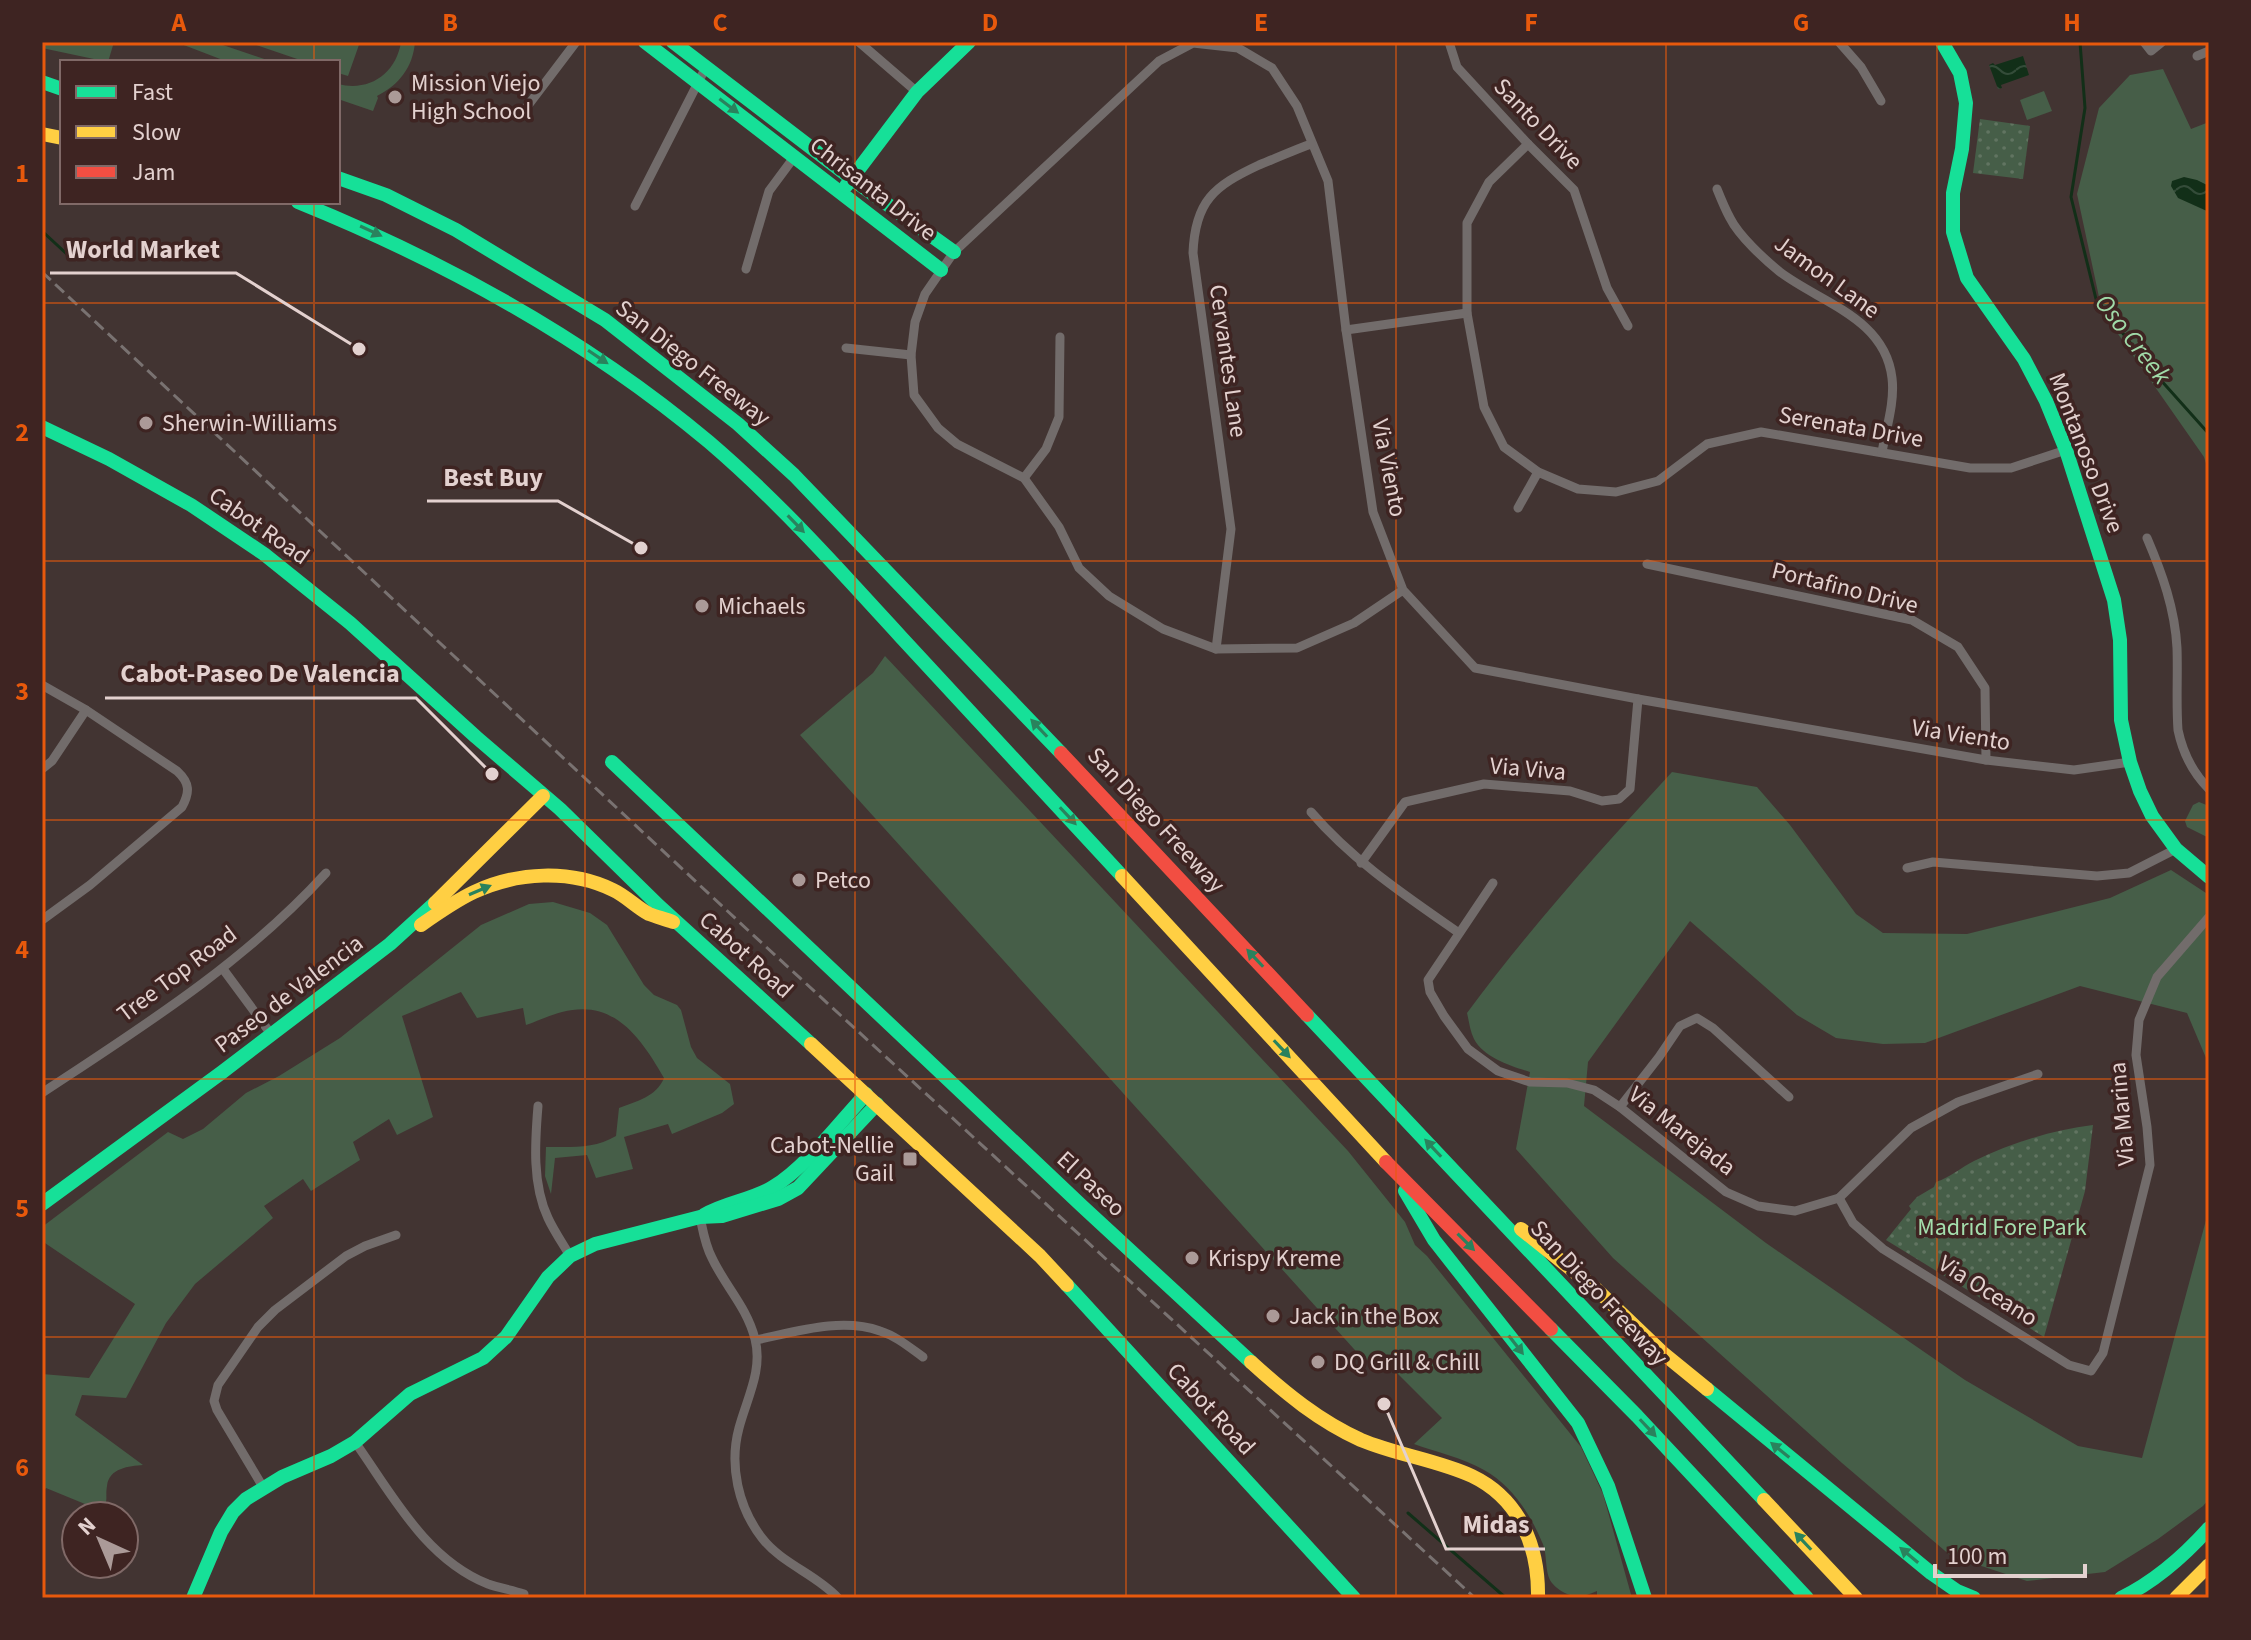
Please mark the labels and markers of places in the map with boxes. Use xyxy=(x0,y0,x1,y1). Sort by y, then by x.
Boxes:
place label: Mission Viejo High School xyxy=(411,66,540,129)
marker: Mission Viejo High School xyxy=(386,88,404,106)
callout: World Market xyxy=(50,223,236,273)
place label: Sherwin-Williams xyxy=(162,406,337,441)
marker: Sherwin-Williams xyxy=(137,414,155,432)
callout: Best Buy xyxy=(427,451,558,501)
place label: Michaels xyxy=(718,589,806,624)
marker: Michaels xyxy=(693,597,711,615)
callout: Cabot-Paseo De Valencia xyxy=(105,648,416,698)
place label: Petco xyxy=(815,863,871,898)
marker: Petco xyxy=(790,871,808,889)
place label: Cabot-Nellie Gail xyxy=(770,1128,894,1191)
marker: Cabot-Nellie Gail xyxy=(901,1150,919,1168)
place label: Krispy Kreme xyxy=(1208,1241,1341,1276)
marker: Krispy Kreme xyxy=(1183,1249,1201,1267)
place label: Jack in the Box xyxy=(1289,1299,1440,1334)
marker: Jack in the Box xyxy=(1264,1307,1282,1325)
place label: DQ Grill & Chill xyxy=(1334,1345,1480,1380)
marker: DQ Grill & Chill xyxy=(1309,1353,1327,1371)
callout: Midas xyxy=(1446,1499,1545,1549)

